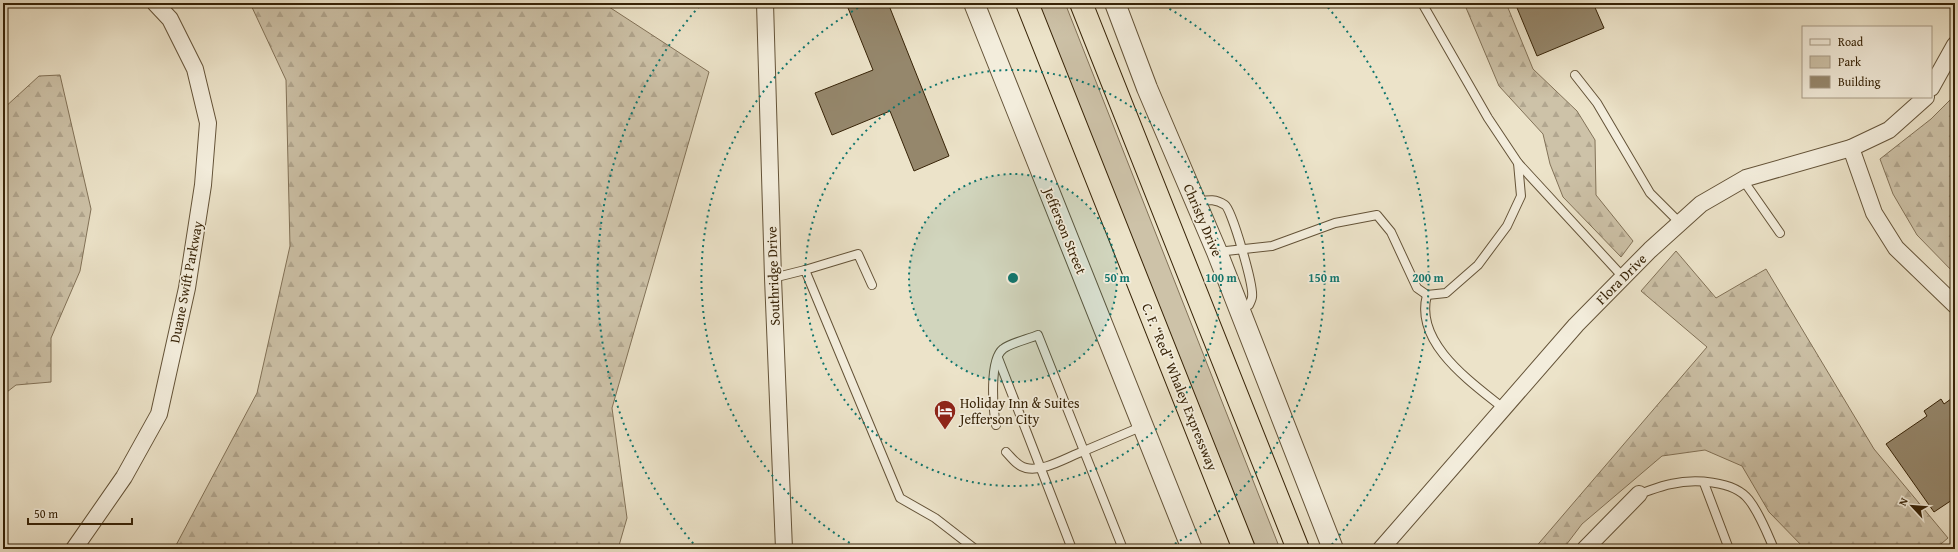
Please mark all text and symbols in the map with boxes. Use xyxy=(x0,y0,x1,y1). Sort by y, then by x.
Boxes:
legend xyxy=(1802,26,1932,98)
text: Road xyxy=(1838,33,1864,50)
text: Park xyxy=(1838,53,1862,70)
text: Building xyxy=(1838,73,1881,90)
street label: Christy Drive xyxy=(1179,181,1227,260)
street label: Jefferson Street xyxy=(1038,183,1091,277)
street label: Duane Swift Parkway xyxy=(164,219,208,345)
street label: Southridge Drive xyxy=(761,225,785,326)
street label: Flora Drive xyxy=(1591,249,1651,309)
text: 50 m xyxy=(1104,269,1130,286)
text: 100 m xyxy=(1205,269,1238,286)
text: 150 m xyxy=(1308,269,1341,286)
text: 200 m xyxy=(1412,269,1445,286)
centre of rings xyxy=(1006,271,1020,285)
street label: C. F. “Red” Whaley Expressway xyxy=(1137,300,1223,474)
place label: Holiday Inn & Suites Jefferson City xyxy=(958,393,1080,429)
hotel icon: Holiday Inn & Suites Jefferson City xyxy=(932,398,958,431)
north arrow xyxy=(1892,486,1932,526)
text: N xyxy=(1894,494,1912,508)
scale bar xyxy=(28,500,132,526)
text: 50 m xyxy=(34,505,58,522)

